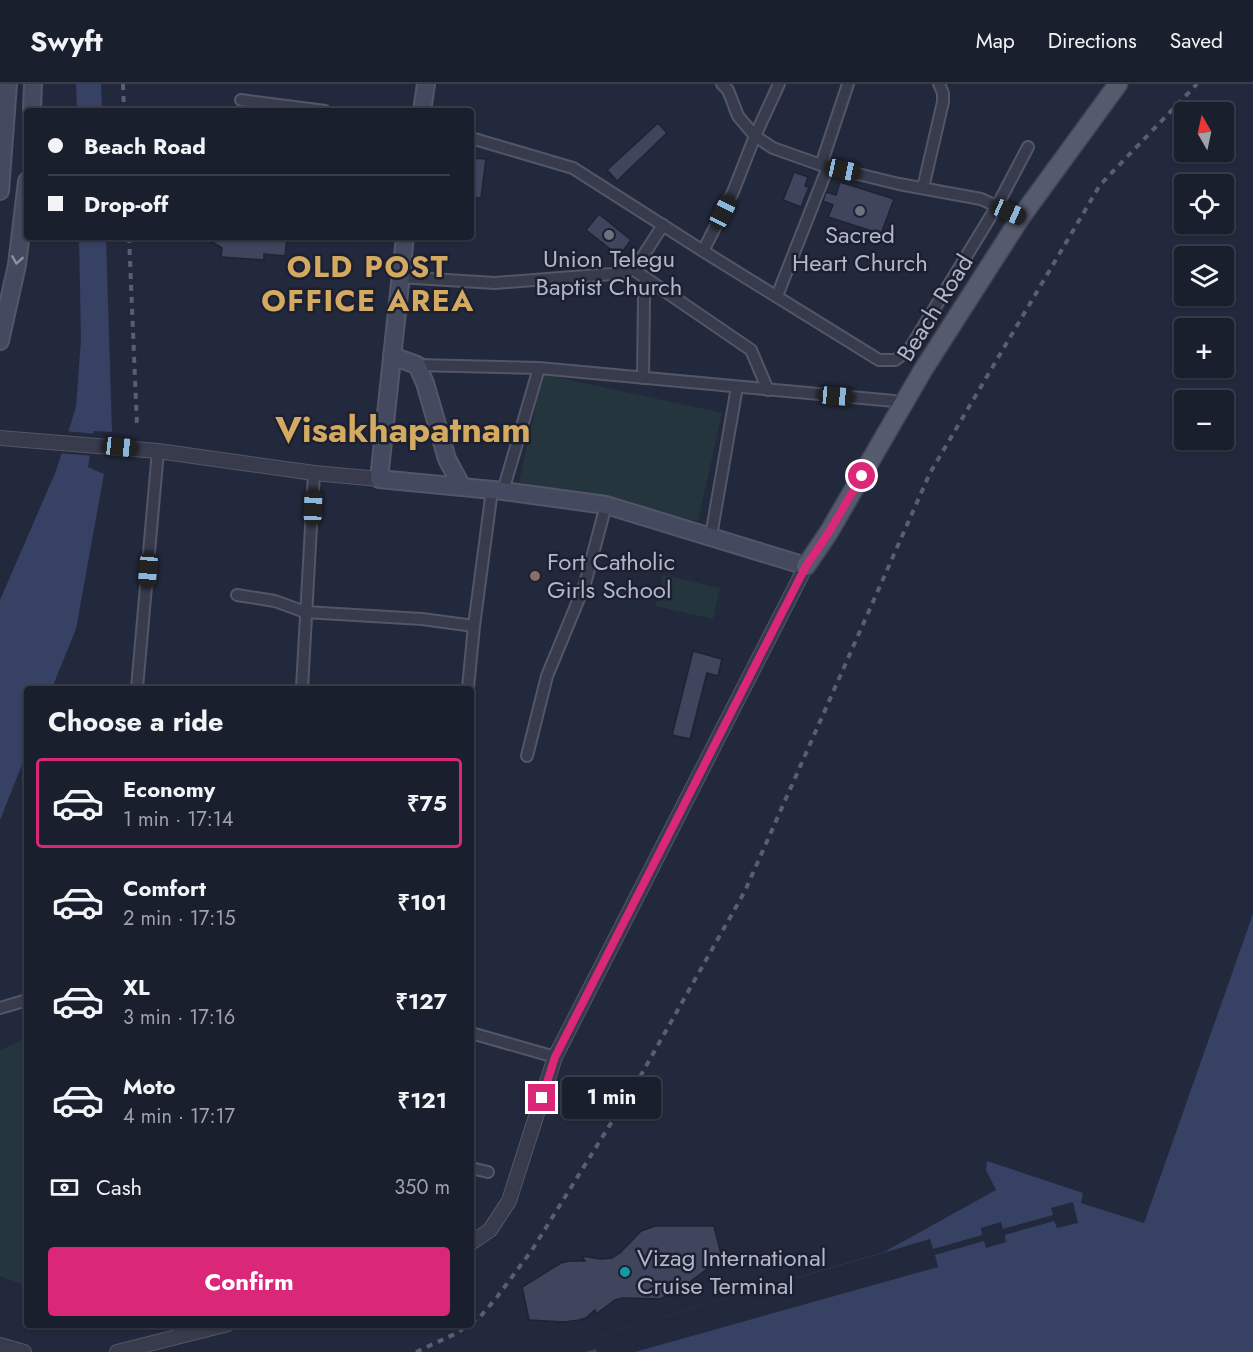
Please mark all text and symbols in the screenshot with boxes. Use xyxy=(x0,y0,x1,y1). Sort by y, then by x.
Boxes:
text: Swyft xyxy=(30,21,103,62)
text: Map xyxy=(976,26,1015,56)
text: Directions xyxy=(1048,26,1137,56)
text: Saved xyxy=(1170,26,1223,56)
north arrow xyxy=(1174,102,1234,162)
map controls xyxy=(1174,102,1234,450)
text: Beach Road xyxy=(84,130,206,162)
car xyxy=(824,157,862,183)
button: locate xyxy=(1174,174,1234,234)
text: Drop-off xyxy=(84,188,168,220)
car xyxy=(707,192,739,232)
car xyxy=(989,196,1029,228)
marker: Sacred Heart Church xyxy=(853,204,867,218)
place label: Sacred Heart Church xyxy=(792,217,928,280)
marker: Union Telegu Baptist Church xyxy=(602,228,616,242)
place label: Union Telegu Baptist Church xyxy=(536,241,682,304)
district label: OLD POST OFFICE AREA xyxy=(261,245,475,322)
button: layers xyxy=(1174,246,1234,306)
street label: Beach Road xyxy=(888,247,981,368)
one-way arrow xyxy=(12,255,24,265)
button: + xyxy=(1174,318,1234,378)
car xyxy=(817,385,855,407)
button: − xyxy=(1174,390,1234,450)
district label: Visakhapatnam xyxy=(274,403,531,455)
car xyxy=(101,436,139,458)
route start xyxy=(848,462,875,489)
car xyxy=(303,489,323,525)
place label: Fort Catholic Girls School xyxy=(547,544,675,607)
car xyxy=(137,551,159,589)
marker: Fort Catholic Girls School xyxy=(528,569,542,583)
text: Choose a ride xyxy=(48,702,223,741)
text: Economy xyxy=(123,773,215,805)
icon: car xyxy=(51,776,105,830)
text: ₹75 xyxy=(407,787,447,819)
text: 1 min · 17:14 xyxy=(123,805,233,834)
text: Comfort xyxy=(123,872,206,904)
icon: car xyxy=(51,875,105,929)
text: ₹101 xyxy=(397,886,447,918)
text: 2 min · 17:15 xyxy=(123,904,235,933)
text: XL xyxy=(123,971,150,1003)
icon: car xyxy=(51,974,105,1028)
text: ₹127 xyxy=(396,985,447,1017)
text: 3 min · 17:16 xyxy=(123,1003,235,1032)
text: Moto xyxy=(123,1070,176,1102)
icon: car xyxy=(51,1073,105,1127)
callout: 1 min xyxy=(563,1077,662,1119)
text: 1 min xyxy=(587,1083,636,1112)
text: ₹121 xyxy=(398,1084,447,1116)
route end xyxy=(528,1084,555,1111)
text: 4 min · 17:17 xyxy=(123,1102,235,1131)
icon: cash xyxy=(48,1171,81,1204)
text: Cash xyxy=(96,1171,142,1203)
text: 350 m xyxy=(394,1173,450,1202)
place label: Vizag International Cruise Terminal xyxy=(637,1240,826,1303)
button: Confirm xyxy=(48,1247,450,1316)
marker: Vizag International Cruise Terminal xyxy=(618,1265,632,1279)

